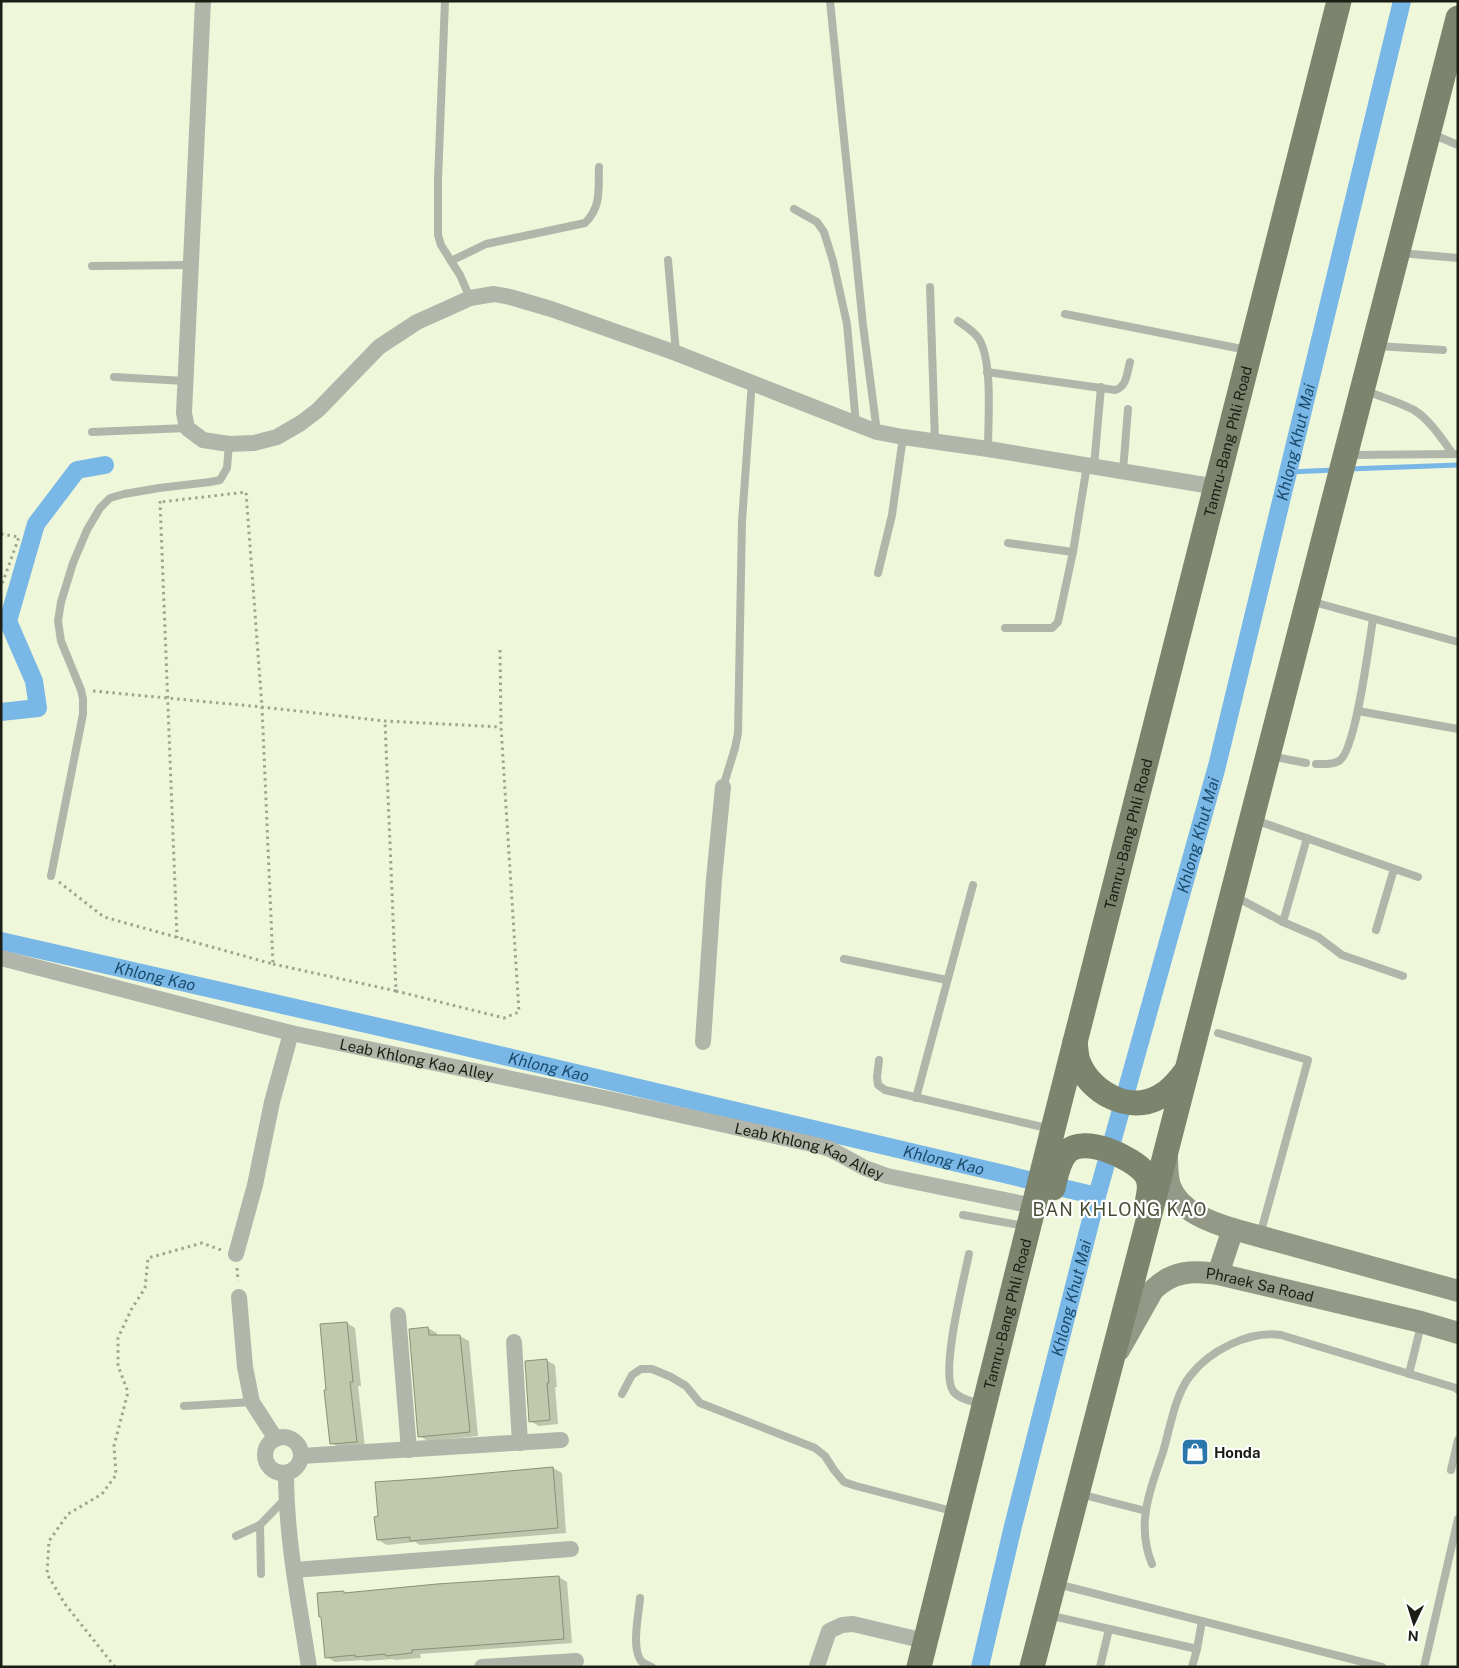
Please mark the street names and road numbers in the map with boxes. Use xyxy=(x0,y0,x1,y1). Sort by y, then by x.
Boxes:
street label: Tamru-Bang Phli Road xyxy=(1200,364,1255,519)
street label: Tamru-Bang Phli Road xyxy=(1101,756,1155,911)
street label: Leab Khlong Kao Alley xyxy=(338,1035,495,1083)
street label: Leab Khlong Kao Alley xyxy=(733,1119,886,1183)
street label: Tamru-Bang Phli Road xyxy=(980,1236,1034,1391)
street label: Phraek Sa Road xyxy=(1205,1264,1316,1305)

